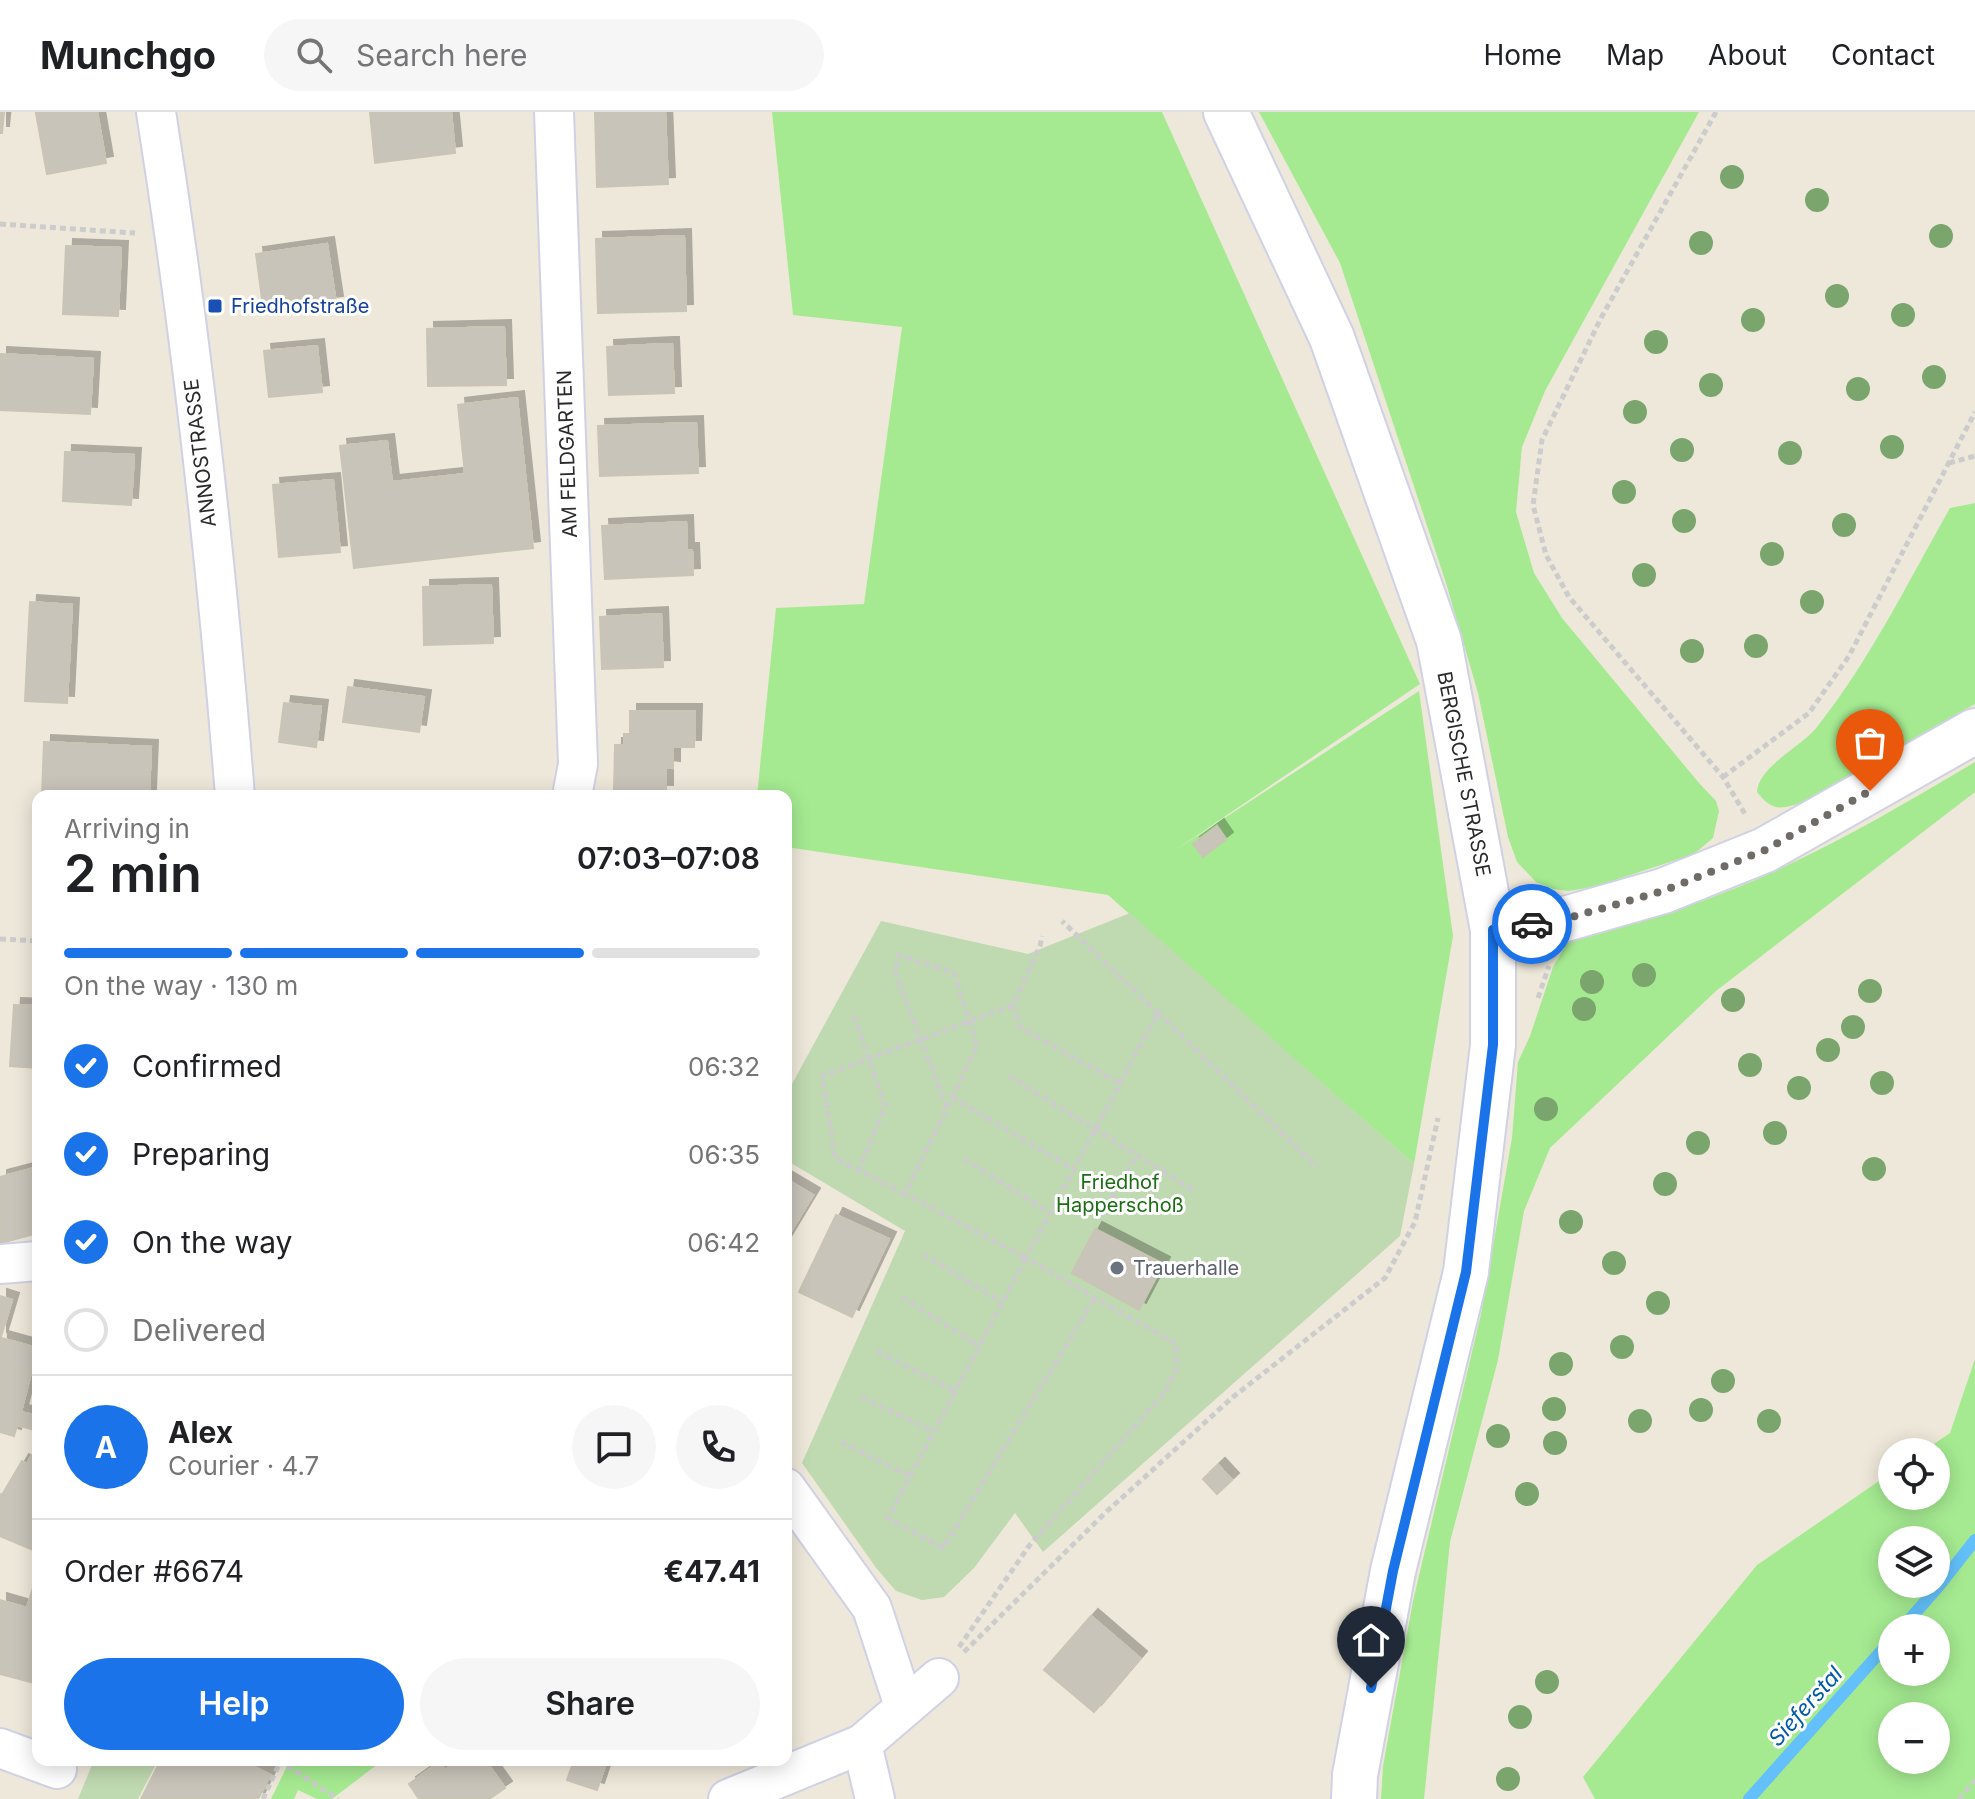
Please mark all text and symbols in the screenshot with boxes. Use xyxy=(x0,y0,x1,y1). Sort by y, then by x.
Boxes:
search box xyxy=(264,19,824,91)
text: Munchgo xyxy=(40,32,216,78)
icon: search xyxy=(292,33,336,77)
text: Search here xyxy=(356,37,528,73)
text: Home xyxy=(1483,38,1562,72)
text: Map xyxy=(1606,38,1664,72)
text: About xyxy=(1708,38,1787,72)
text: Contact xyxy=(1831,38,1935,72)
place label: Friedhofstraße xyxy=(231,294,369,318)
marker: Friedhofstraße xyxy=(206,297,224,315)
street label: AM FELDGARTEN xyxy=(552,370,582,538)
street label: ANNOSTRASSE xyxy=(179,377,221,529)
street label: BERGISCHE STRASSE xyxy=(1432,669,1496,879)
pin xyxy=(1836,709,1904,791)
icon: bag xyxy=(1848,721,1892,765)
text: Arriving in xyxy=(64,813,190,844)
text: 07:03–07:08 xyxy=(577,840,760,876)
text: 2 min xyxy=(64,842,202,905)
courier xyxy=(1492,884,1572,964)
icon: car xyxy=(1510,902,1554,946)
text: On the way · 130 m xyxy=(64,970,298,1001)
icon: check xyxy=(64,1044,108,1088)
text: Confirmed xyxy=(132,1048,282,1084)
text: 06:32 xyxy=(688,1051,760,1082)
icon: check xyxy=(64,1132,108,1176)
text: Preparing xyxy=(132,1136,270,1172)
text: 06:35 xyxy=(688,1139,760,1170)
park label: Friedhof Happerschoß xyxy=(1056,1170,1184,1217)
icon: check xyxy=(64,1220,108,1264)
text: On the way xyxy=(132,1224,292,1260)
text: 06:42 xyxy=(687,1227,760,1258)
place label: Trauerhalle xyxy=(1133,1256,1239,1280)
marker: Trauerhalle xyxy=(1108,1259,1126,1277)
text: Delivered xyxy=(132,1312,266,1348)
button: chat xyxy=(572,1405,656,1489)
button: phone xyxy=(676,1405,760,1489)
text: Alex xyxy=(168,1414,233,1450)
text: A xyxy=(95,1429,117,1465)
map controls xyxy=(1878,1438,1950,1774)
button: locate xyxy=(1878,1438,1950,1510)
text: Courier · 4.7 xyxy=(168,1450,319,1481)
button: layers xyxy=(1878,1526,1950,1598)
text: Order #6674 xyxy=(64,1553,244,1589)
text: €47.41 xyxy=(663,1553,760,1589)
pin xyxy=(1337,1606,1405,1688)
button: + xyxy=(1878,1614,1950,1686)
icon: home xyxy=(1349,1618,1393,1662)
button: Help xyxy=(64,1658,404,1750)
button: Share xyxy=(420,1658,760,1750)
water label: Sieferstal xyxy=(1763,1660,1848,1751)
button: − xyxy=(1878,1702,1950,1774)

